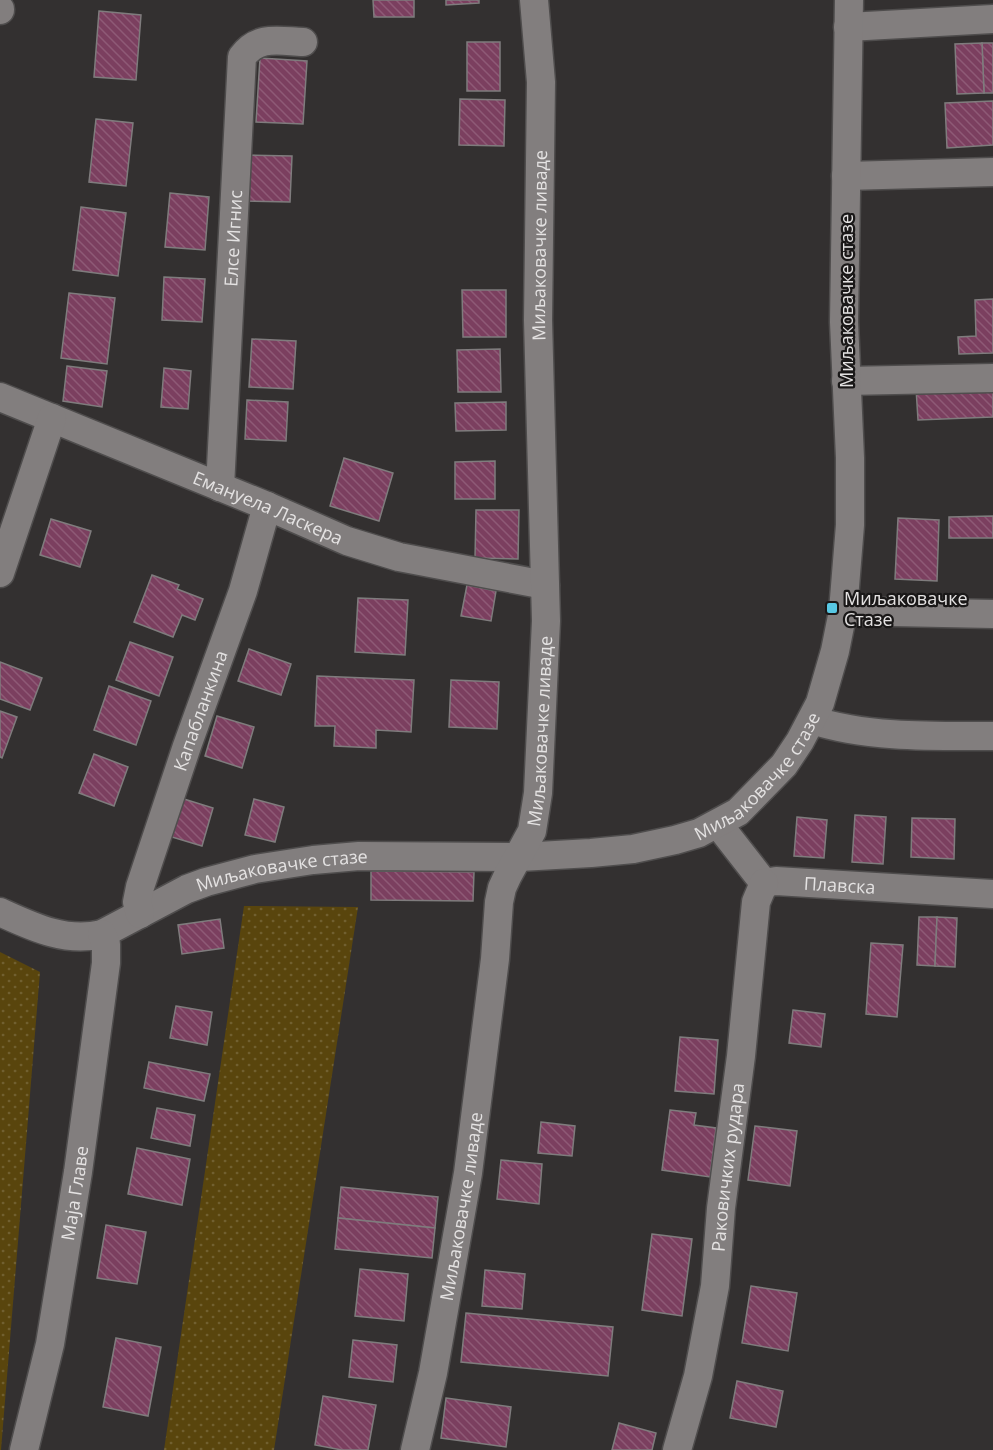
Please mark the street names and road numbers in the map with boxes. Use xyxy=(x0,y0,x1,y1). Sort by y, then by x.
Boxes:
street label: Миљаковачке ливаде xyxy=(526,150,552,341)
street label: Елсе Игнис xyxy=(218,189,247,287)
street label: Миљаковачке стазе xyxy=(834,214,858,388)
street label: Емануела Ласкера xyxy=(190,465,347,550)
street label: Миљаковачке ливаде xyxy=(521,635,557,828)
street label: Капабланкина xyxy=(167,647,233,774)
street label: Миљаковачке стазе xyxy=(690,708,825,845)
street label: Миљаковачке стазе xyxy=(192,844,368,897)
street label: Плавска xyxy=(803,871,876,899)
street label: Раковичких рудара xyxy=(706,1081,749,1253)
street label: Миљаковачке ливаде xyxy=(434,1111,488,1303)
street label: Маја Главе xyxy=(55,1144,93,1242)

